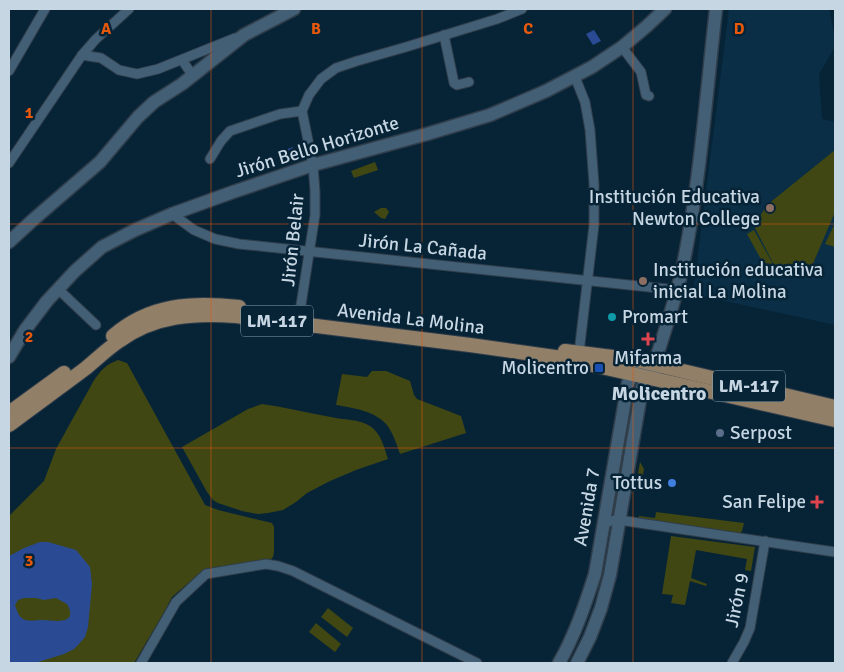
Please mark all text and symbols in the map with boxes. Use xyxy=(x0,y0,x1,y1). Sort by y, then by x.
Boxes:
text: A xyxy=(101,19,112,39)
text: B xyxy=(311,19,321,39)
text: C xyxy=(523,19,533,39)
text: D xyxy=(734,19,745,39)
text: 1 xyxy=(25,103,34,123)
street label: Jirón Bello Horizonte xyxy=(232,111,402,183)
place label: Institución Educativa Newton College xyxy=(589,185,760,231)
street label: Jirón Belair xyxy=(276,192,310,288)
marker: Institución Educativa Newton College xyxy=(764,202,776,214)
street label: Jirón La Cañada xyxy=(358,228,488,266)
place label: Institución educativa inicial La Molina xyxy=(653,258,823,304)
marker: Institución educativa inicial La Molina xyxy=(637,275,649,287)
street label: Avenida La Molina xyxy=(336,298,486,340)
place label: Promart xyxy=(622,305,688,329)
road number: LM-117 xyxy=(241,306,313,336)
marker: Promart xyxy=(606,311,618,323)
text: 2 xyxy=(25,327,33,347)
marker: Mifarma xyxy=(642,333,654,345)
place label: Mifarma xyxy=(614,346,682,370)
place label: Molicentro xyxy=(501,356,589,380)
marker: Molicentro xyxy=(593,362,605,374)
road number: LM-117 xyxy=(713,371,785,402)
district label: Molicentro xyxy=(612,381,706,406)
place label: Serpost xyxy=(730,421,792,445)
marker: Serpost xyxy=(714,427,726,439)
street label: Avenida 7 xyxy=(568,466,606,548)
place label: Tottus xyxy=(613,471,662,495)
marker: Tottus xyxy=(666,477,678,489)
place label: San Felipe xyxy=(722,490,806,514)
marker: San Felipe xyxy=(810,495,824,509)
text: 3 xyxy=(25,551,33,571)
street label: Jirón 9 xyxy=(720,571,754,629)

